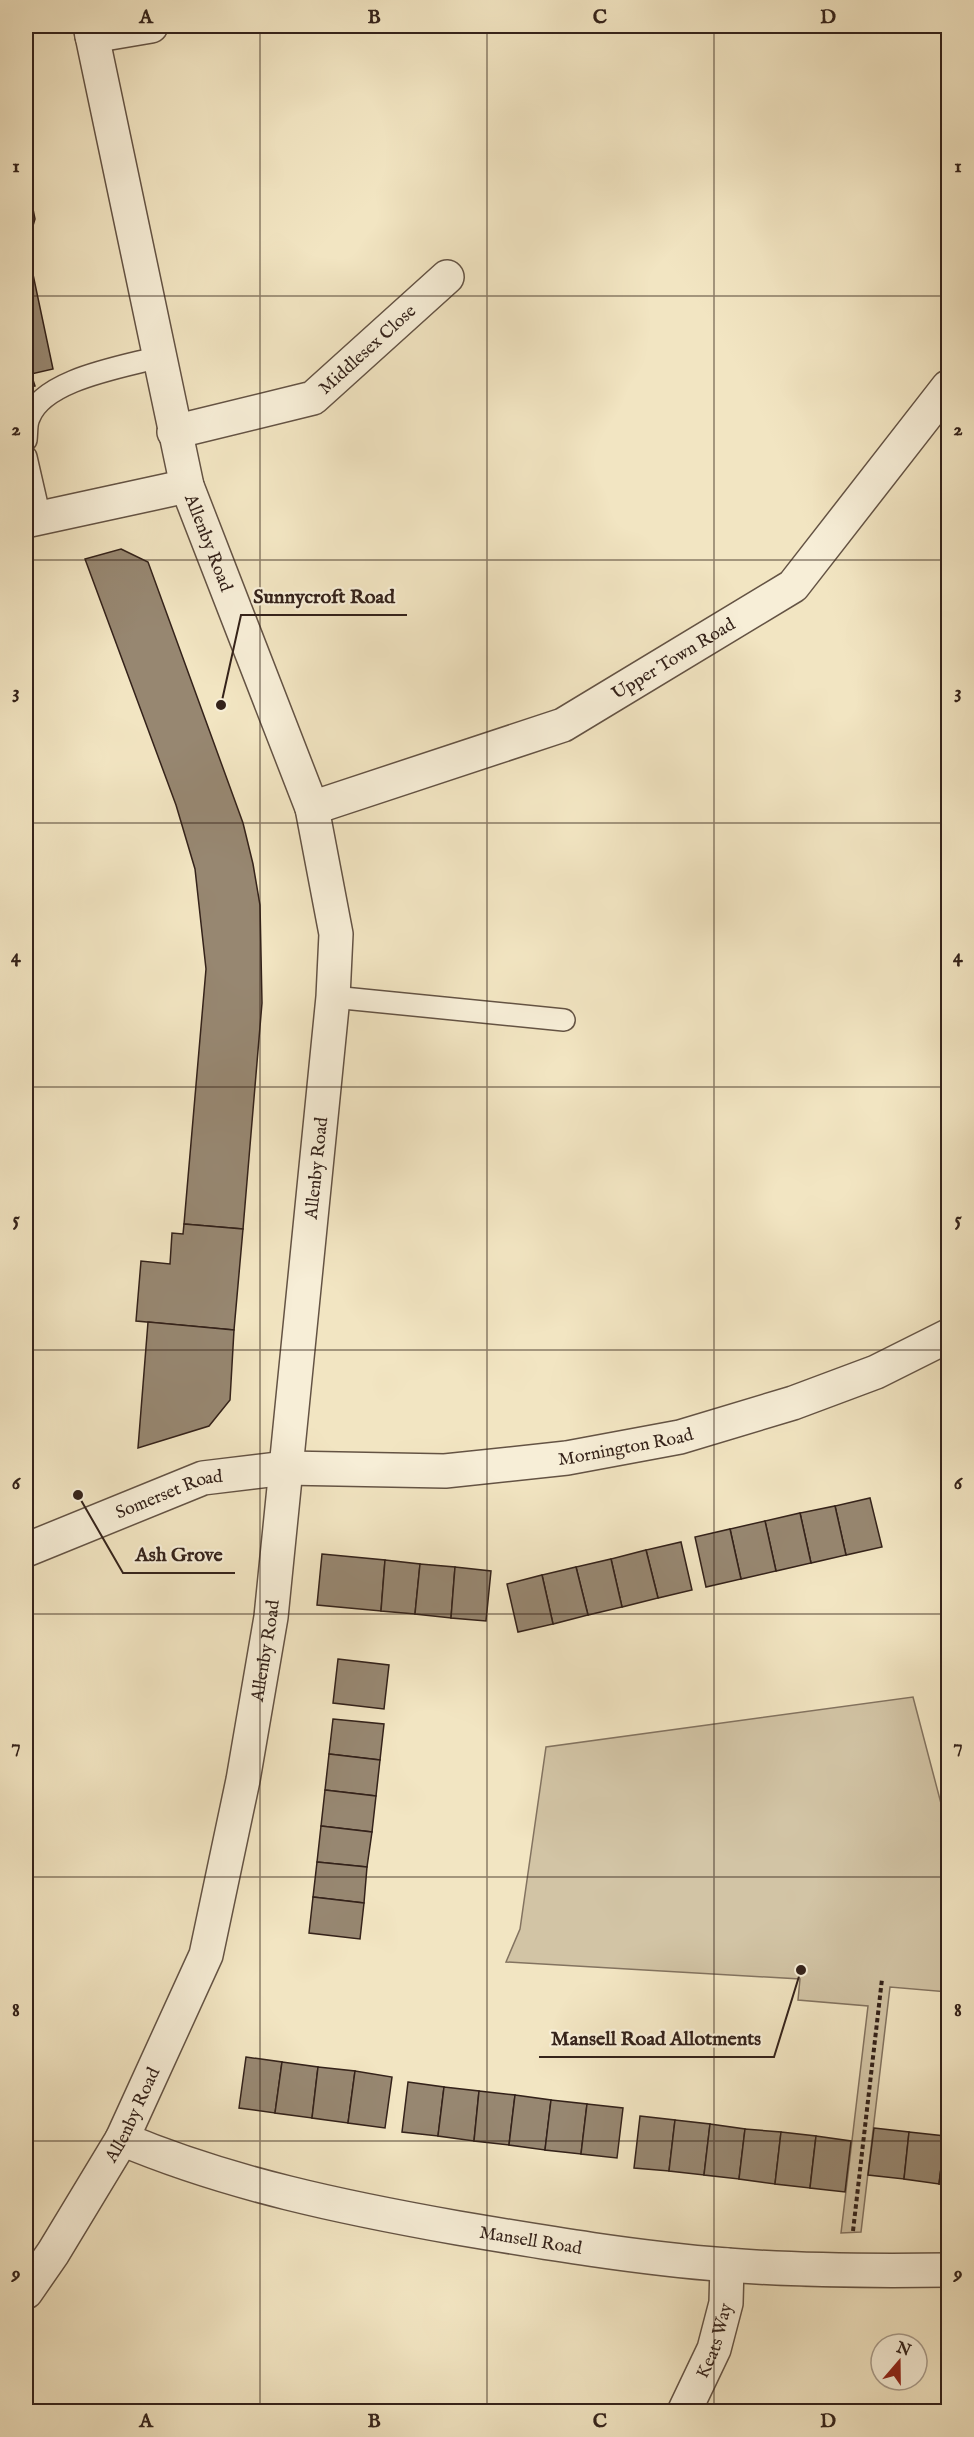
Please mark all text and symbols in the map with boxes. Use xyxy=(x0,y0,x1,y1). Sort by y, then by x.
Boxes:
text: A xyxy=(138,5,154,30)
text: B xyxy=(367,5,381,30)
text: C xyxy=(593,5,607,30)
text: D xyxy=(820,5,836,30)
text: 1 xyxy=(12,154,20,179)
text: 1 xyxy=(954,154,962,179)
street label: Middlesex Close xyxy=(315,300,422,400)
text: 2 xyxy=(11,417,21,442)
text: 2 xyxy=(953,417,963,442)
street label: Allenby Road xyxy=(178,490,237,596)
callout: Sunnycroft Road xyxy=(241,577,407,615)
text: Sunnycroft Road xyxy=(253,585,396,610)
street label: Upper Town Road xyxy=(608,613,740,706)
text: 3 xyxy=(12,680,20,705)
text: 3 xyxy=(954,680,962,705)
text: 4 xyxy=(11,944,22,969)
text: 4 xyxy=(953,944,964,969)
street label: Allenby Road xyxy=(301,1116,334,1221)
text: 5 xyxy=(12,1207,20,1232)
text: 5 xyxy=(954,1207,962,1232)
street label: Mornington Road xyxy=(557,1424,697,1472)
street label: Somerset Road xyxy=(113,1466,224,1525)
text: 6 xyxy=(12,1471,22,1496)
text: 6 xyxy=(954,1471,964,1496)
callout: Ash Grove xyxy=(123,1535,235,1573)
text: Ash Grove xyxy=(134,1543,223,1568)
street label: Allenby Road xyxy=(246,1599,286,1705)
text: 7 xyxy=(11,1734,21,1759)
text: 7 xyxy=(953,1734,963,1759)
text: 8 xyxy=(12,1998,20,2023)
text: 8 xyxy=(954,1998,962,2023)
callout: Mansell Road Allotments xyxy=(539,2019,774,2057)
text: Mansell Road Allotments xyxy=(551,2027,761,2052)
street label: Allenby Road xyxy=(100,2064,166,2168)
street label: Mansell Road xyxy=(477,2222,584,2261)
text: 9 xyxy=(11,2261,21,2286)
text: 9 xyxy=(953,2261,963,2286)
street label: Keats Way xyxy=(692,2301,739,2382)
north arrow xyxy=(869,2332,929,2392)
text: N xyxy=(893,2338,914,2362)
text: A xyxy=(138,2409,154,2434)
text: B xyxy=(367,2409,381,2434)
text: C xyxy=(593,2409,607,2434)
text: D xyxy=(820,2409,836,2434)

